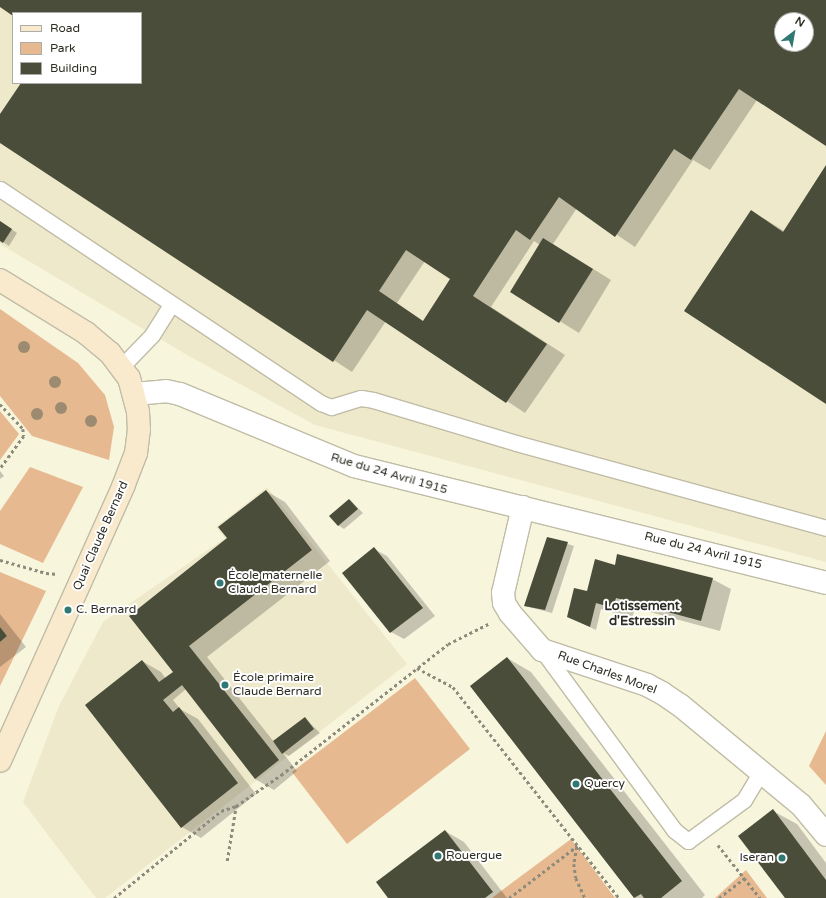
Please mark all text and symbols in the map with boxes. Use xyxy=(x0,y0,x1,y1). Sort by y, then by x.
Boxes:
legend xyxy=(12,12,142,84)
north arrow xyxy=(774,12,814,52)
text: N xyxy=(793,14,807,30)
text: Road xyxy=(50,21,80,35)
text: Park xyxy=(50,41,76,55)
text: Building xyxy=(50,61,97,75)
street label: Rue du 24 Avril 1915 xyxy=(329,450,449,498)
street label: Quai Claude Bernard xyxy=(70,479,132,593)
street label: Rue du 24 Avril 1915 xyxy=(643,529,763,573)
place label: École maternelle Claude Bernard xyxy=(228,569,322,597)
marker: École maternelle Claude Bernard xyxy=(215,578,225,588)
district label: Lotissement d'Estressin xyxy=(604,599,680,630)
place label: C. Bernard xyxy=(76,603,136,617)
marker: C. Bernard xyxy=(63,605,73,615)
street label: Rue Charles Morel xyxy=(556,648,658,698)
place label: École primaire Claude Bernard xyxy=(233,671,321,699)
marker: École primaire Claude Bernard xyxy=(220,680,230,690)
place label: Quercy xyxy=(584,777,625,791)
marker: Quercy xyxy=(571,779,581,789)
place label: Rouergue xyxy=(446,849,502,863)
marker: Rouergue xyxy=(433,851,443,861)
place label: Iseran xyxy=(740,851,774,865)
marker: Iseran xyxy=(777,853,787,863)

